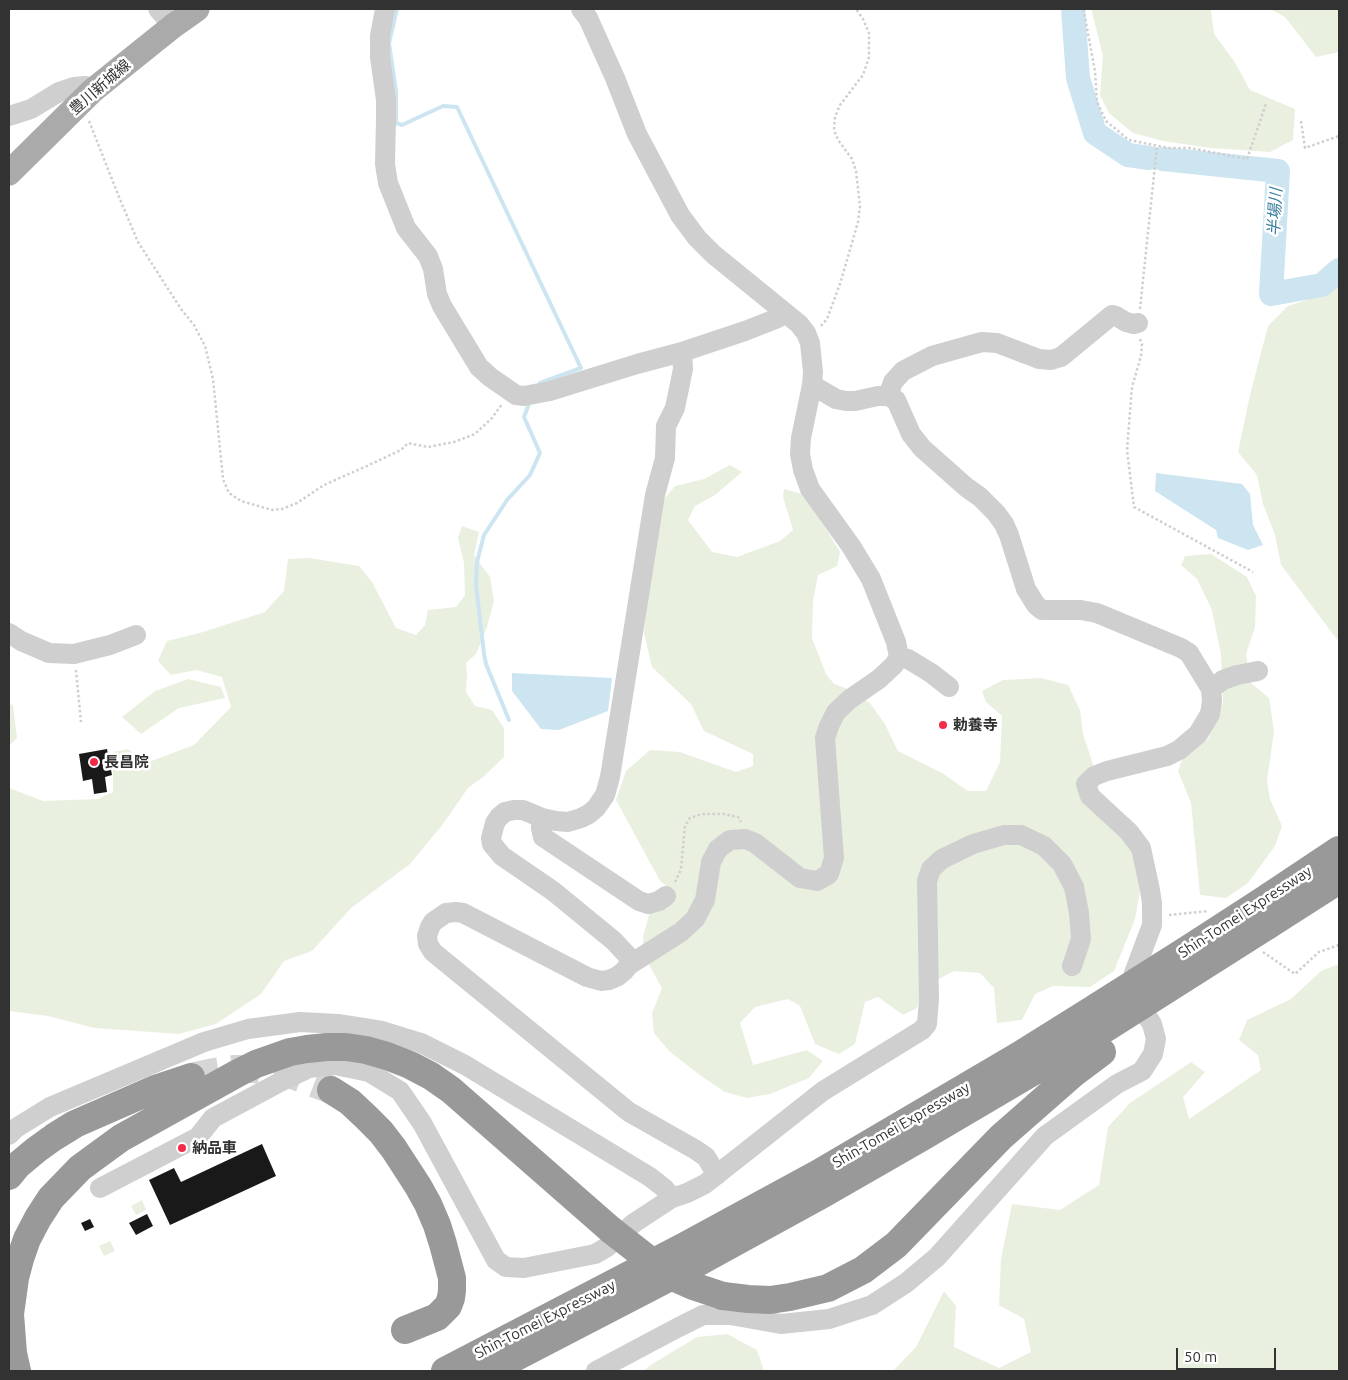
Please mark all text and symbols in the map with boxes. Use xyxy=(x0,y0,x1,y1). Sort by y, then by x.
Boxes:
street label: 豊川新城線 xyxy=(66,56,134,118)
water label: 半場川 xyxy=(1264,188,1286,236)
place label: 勅養寺 xyxy=(953,716,998,734)
marker: 勅養寺 xyxy=(937,719,949,731)
place label: 長昌院 xyxy=(104,753,149,771)
marker: 長昌院 xyxy=(88,756,100,768)
street label: Shin-Tomei Expressway xyxy=(1175,862,1315,962)
street label: Shin-Tomei Expressway xyxy=(829,1078,973,1172)
place label: 納品車 xyxy=(192,1139,237,1157)
marker: 納品車 xyxy=(176,1142,188,1154)
street label: Shin-Tomei Expressway xyxy=(472,1276,618,1362)
scale bar xyxy=(1178,1338,1278,1370)
text: 50 m xyxy=(1184,1348,1217,1365)

